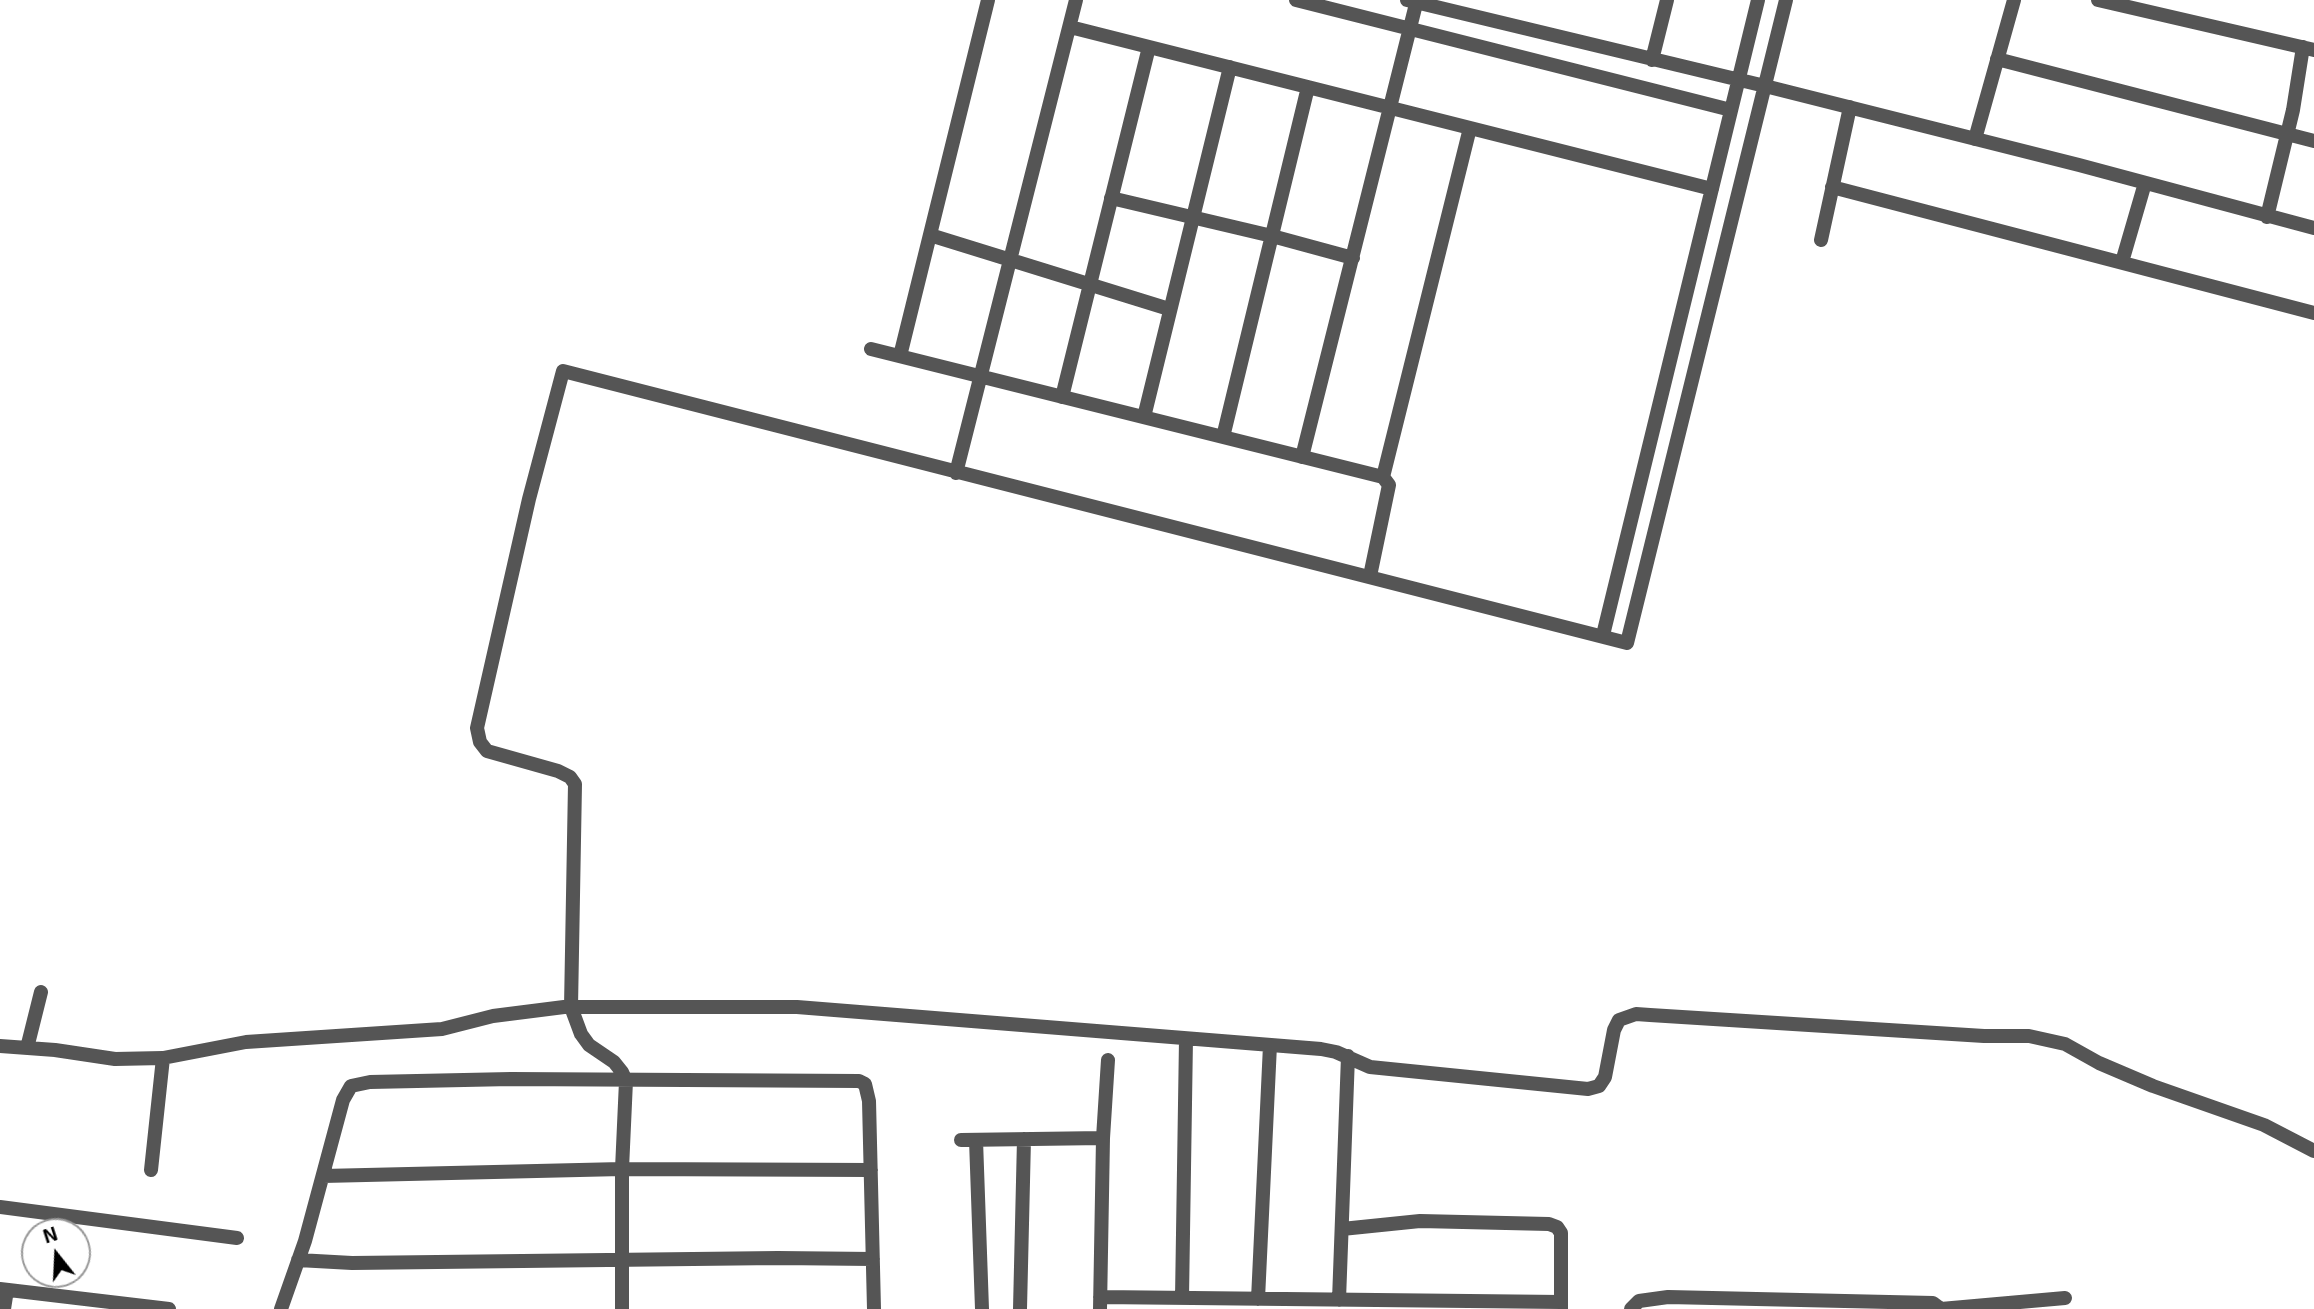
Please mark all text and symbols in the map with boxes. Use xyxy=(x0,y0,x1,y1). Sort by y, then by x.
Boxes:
north arrow xyxy=(21,1218,91,1288)
text: N xyxy=(40,1221,60,1248)

